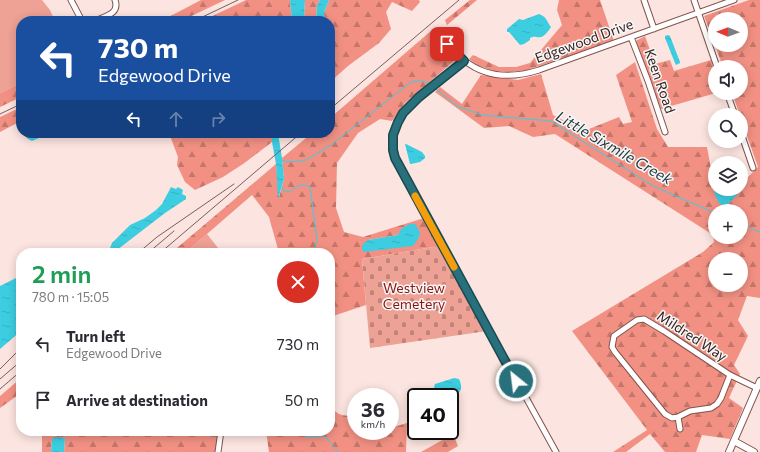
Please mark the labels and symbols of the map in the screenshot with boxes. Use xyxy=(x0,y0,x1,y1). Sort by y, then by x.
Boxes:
north arrow xyxy=(708,12,748,52)
street label: Edgewood Drive xyxy=(532,15,635,66)
pin xyxy=(430,27,464,61)
street label: Keen Road xyxy=(642,46,679,115)
water label: Little Sixmile Creek xyxy=(553,106,677,188)
park label: Westview Cemetery xyxy=(383,279,445,312)
street label: Mildred Way xyxy=(654,307,730,365)
position arrow xyxy=(495,360,537,402)
speed limit sign: 40 xyxy=(407,388,459,440)

